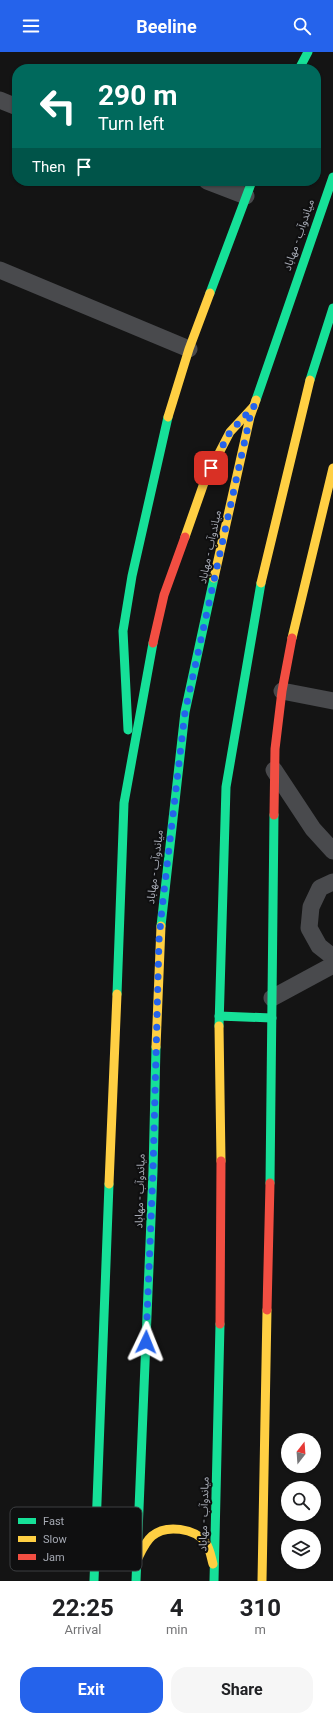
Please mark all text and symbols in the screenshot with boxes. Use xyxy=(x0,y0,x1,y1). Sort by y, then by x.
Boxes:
icon: menu xyxy=(20,15,42,37)
icon: search xyxy=(291,15,313,37)
text: Beeline xyxy=(136,16,197,37)
text: 290 m xyxy=(98,79,177,112)
icon: left xyxy=(32,80,84,132)
text: Turn left xyxy=(98,113,164,134)
icon: arrive xyxy=(73,156,95,178)
text: Then xyxy=(32,158,65,176)
street label: میاندوآب - مهاباد xyxy=(281,197,318,273)
pin xyxy=(194,451,228,485)
icon: arrive xyxy=(200,457,222,479)
street label: میاندوآب - مهاباد xyxy=(196,509,224,585)
street label: میاندوآب - مهاباد xyxy=(144,829,166,905)
street label: میاندوآب - مهاباد xyxy=(132,1153,148,1229)
position arrow xyxy=(125,1321,167,1363)
north arrow xyxy=(281,1433,321,1473)
map controls xyxy=(281,1433,321,1569)
street label: میاندوآب - مهاباد xyxy=(196,1476,212,1552)
button: search xyxy=(281,1481,321,1521)
legend xyxy=(10,1507,142,1571)
text: Fast xyxy=(43,1515,65,1528)
button: layers xyxy=(281,1529,321,1569)
text: Slow xyxy=(43,1533,67,1546)
text: Jam xyxy=(43,1551,65,1564)
text: 22:25 xyxy=(52,1594,114,1622)
text: 4 xyxy=(170,1594,184,1622)
text: 310 xyxy=(240,1594,281,1622)
text: Arrival xyxy=(64,1622,101,1637)
text: min xyxy=(166,1622,188,1637)
text: m xyxy=(255,1622,266,1637)
button: Exit xyxy=(20,1667,163,1713)
button: Share xyxy=(171,1667,313,1713)

